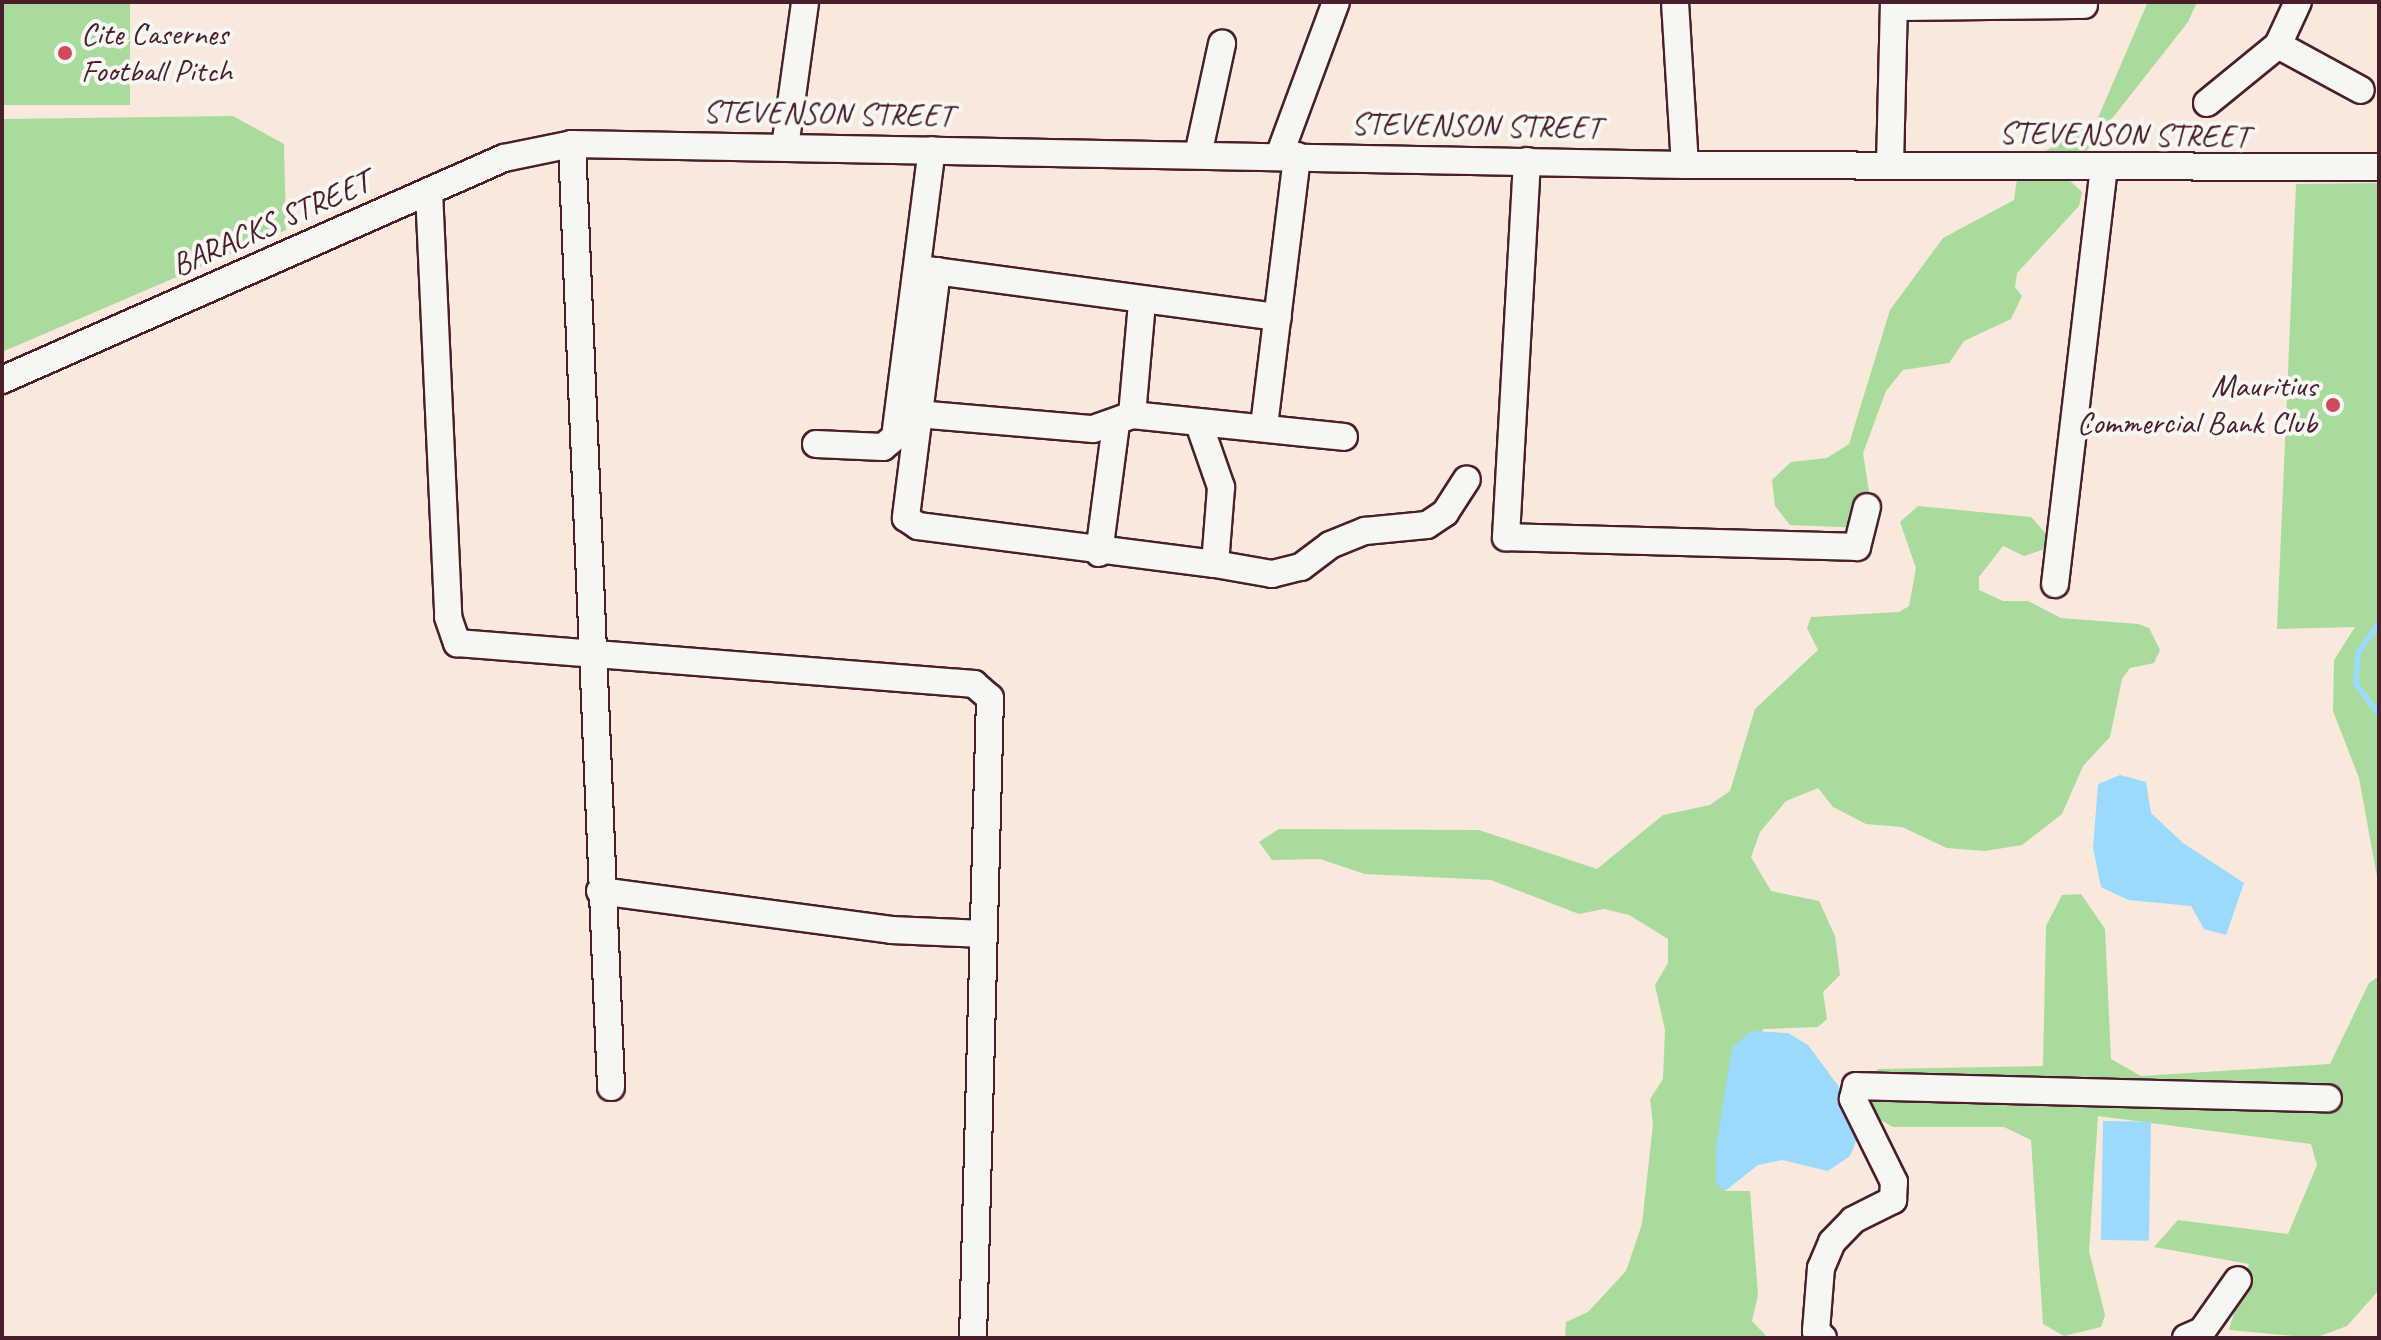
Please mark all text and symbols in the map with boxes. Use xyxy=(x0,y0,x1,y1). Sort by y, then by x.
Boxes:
place label: Cite Casernes Football Pitch xyxy=(81,16,231,91)
marker: Cite Casernes Football Pitch xyxy=(56,44,74,62)
street label: STEVENSON STREET xyxy=(703,93,953,135)
street label: STEVENSON STREET xyxy=(1351,105,1601,147)
street label: STEVENSON STREET xyxy=(1999,114,2249,156)
street label: BARACKS STREET xyxy=(166,163,376,285)
place label: Mauritius Commercial Bank Club xyxy=(2076,368,2317,443)
marker: Mauritius Commercial Bank Club xyxy=(2324,396,2342,414)

